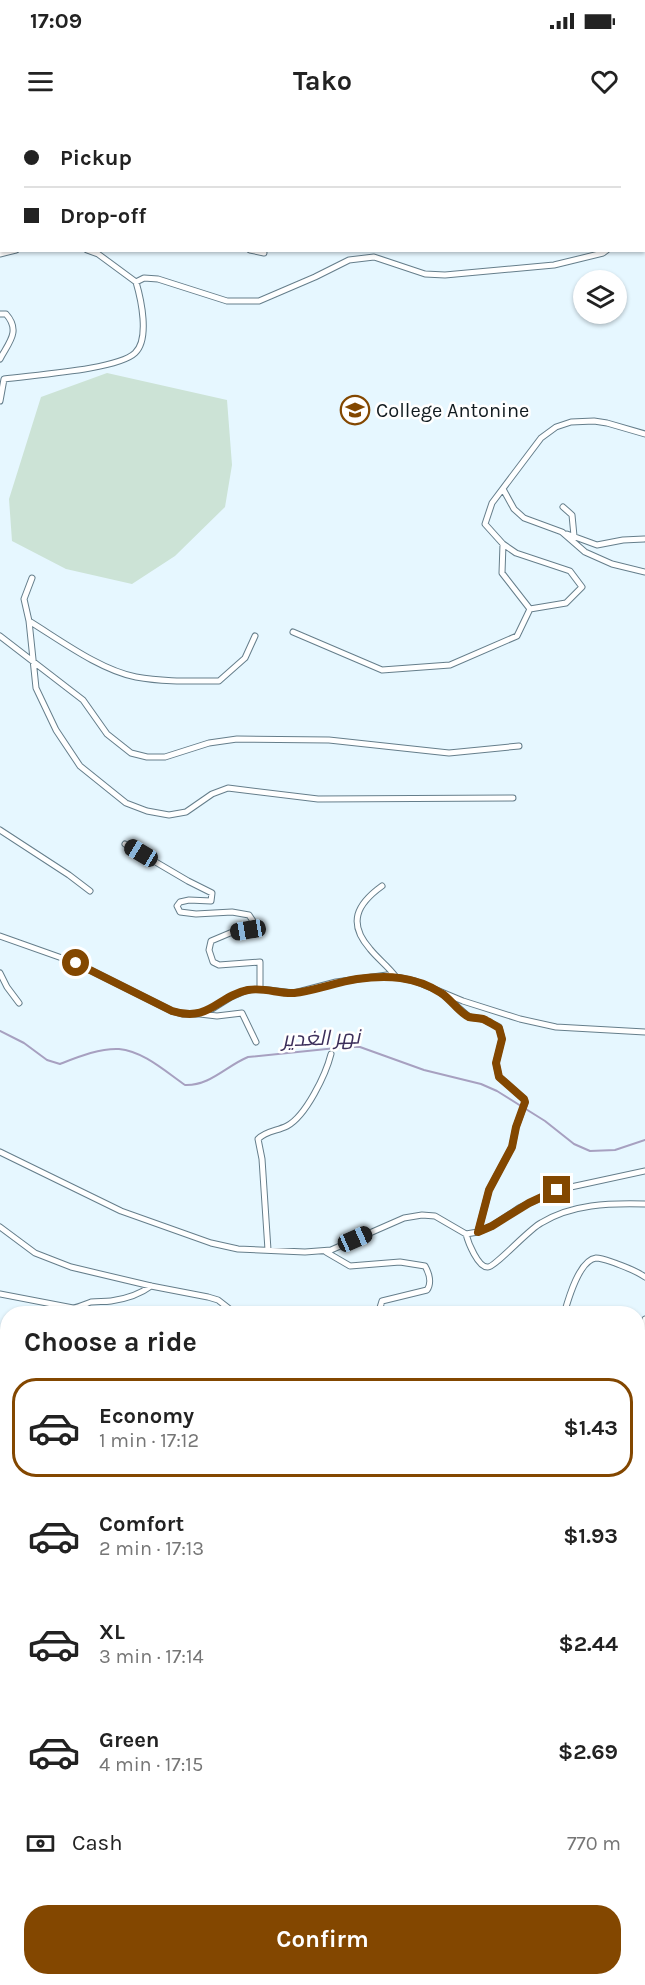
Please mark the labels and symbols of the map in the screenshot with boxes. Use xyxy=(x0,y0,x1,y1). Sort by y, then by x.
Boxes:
school or university icon: College Antonine xyxy=(339,394,371,426)
place label: College Antonine xyxy=(376,399,529,422)
car xyxy=(121,836,161,870)
car xyxy=(229,918,267,942)
route start xyxy=(62,949,89,976)
water label: نهر الغدير xyxy=(279,1025,363,1052)
route end xyxy=(543,1176,570,1203)
car xyxy=(335,1223,375,1255)

